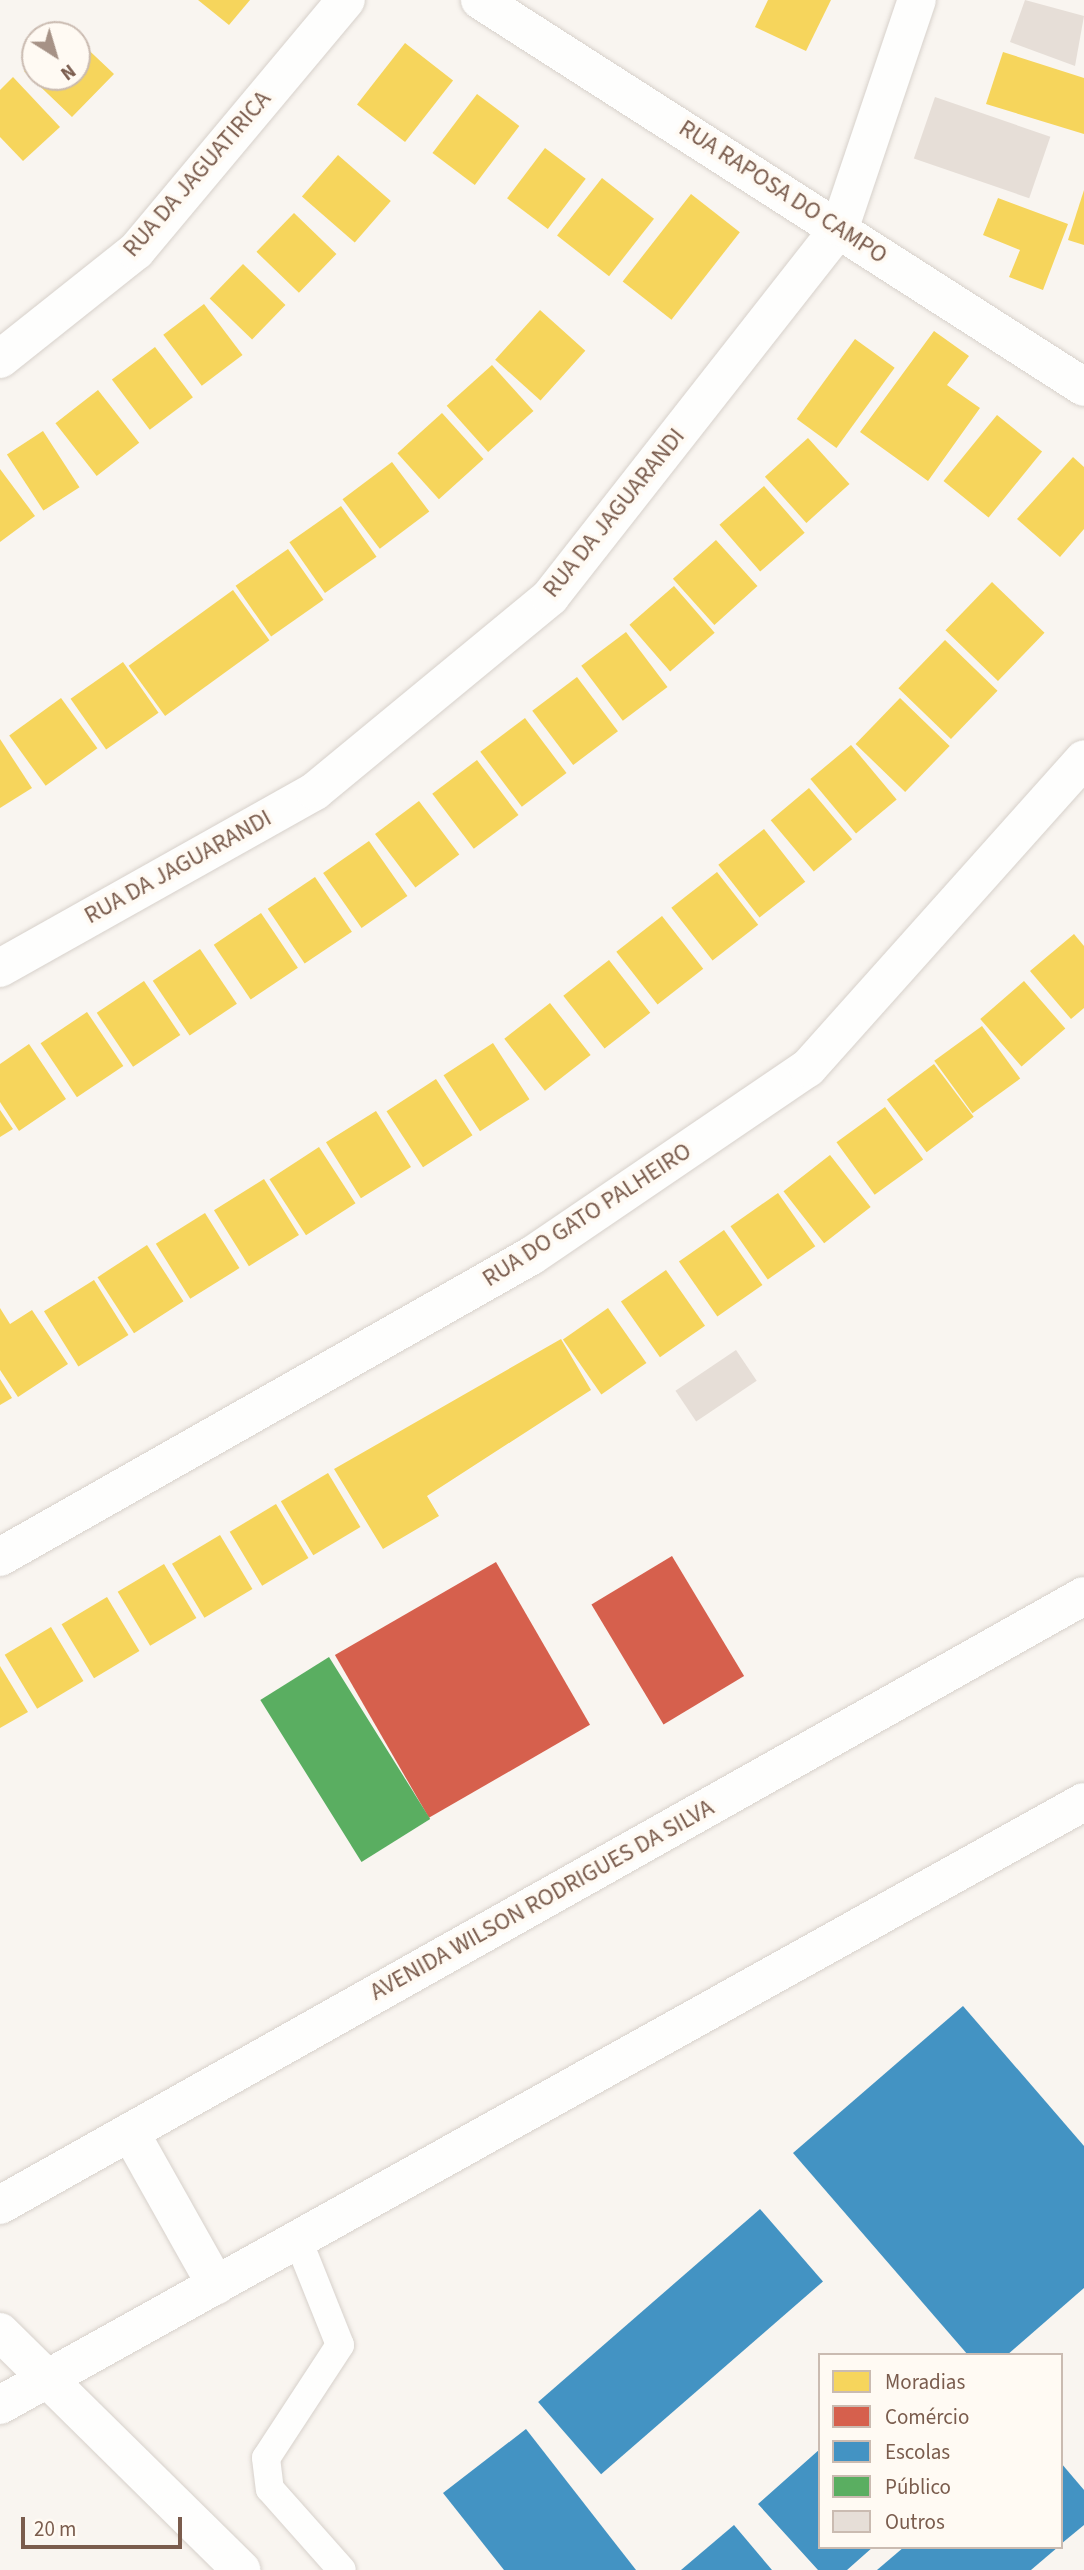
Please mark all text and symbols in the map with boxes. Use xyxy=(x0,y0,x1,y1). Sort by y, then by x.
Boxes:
north arrow xyxy=(21,21,91,91)
text: N xyxy=(55,57,81,86)
street label: RUA DA JAGUATIRICA xyxy=(117,85,277,263)
street label: RUA RAPOSA DO CAMPO xyxy=(673,114,893,270)
street label: RUA DA JAGUARANDI xyxy=(537,423,691,603)
street label: RUA DA JAGUARANDI xyxy=(79,804,277,930)
street label: RUA DO GATO PALHEIRO xyxy=(477,1137,697,1293)
street label: AVENIDA WILSON RODRIGUES DA SILVA xyxy=(365,1793,719,2007)
legend xyxy=(818,2353,1063,2549)
text: Moradias xyxy=(885,2367,965,2397)
text: Comércio xyxy=(885,2402,969,2432)
text: Escolas xyxy=(885,2437,950,2467)
text: Público xyxy=(885,2472,951,2502)
scale bar xyxy=(24,2504,186,2548)
text: Outros xyxy=(885,2507,945,2537)
text: 20 m xyxy=(34,2514,76,2544)

